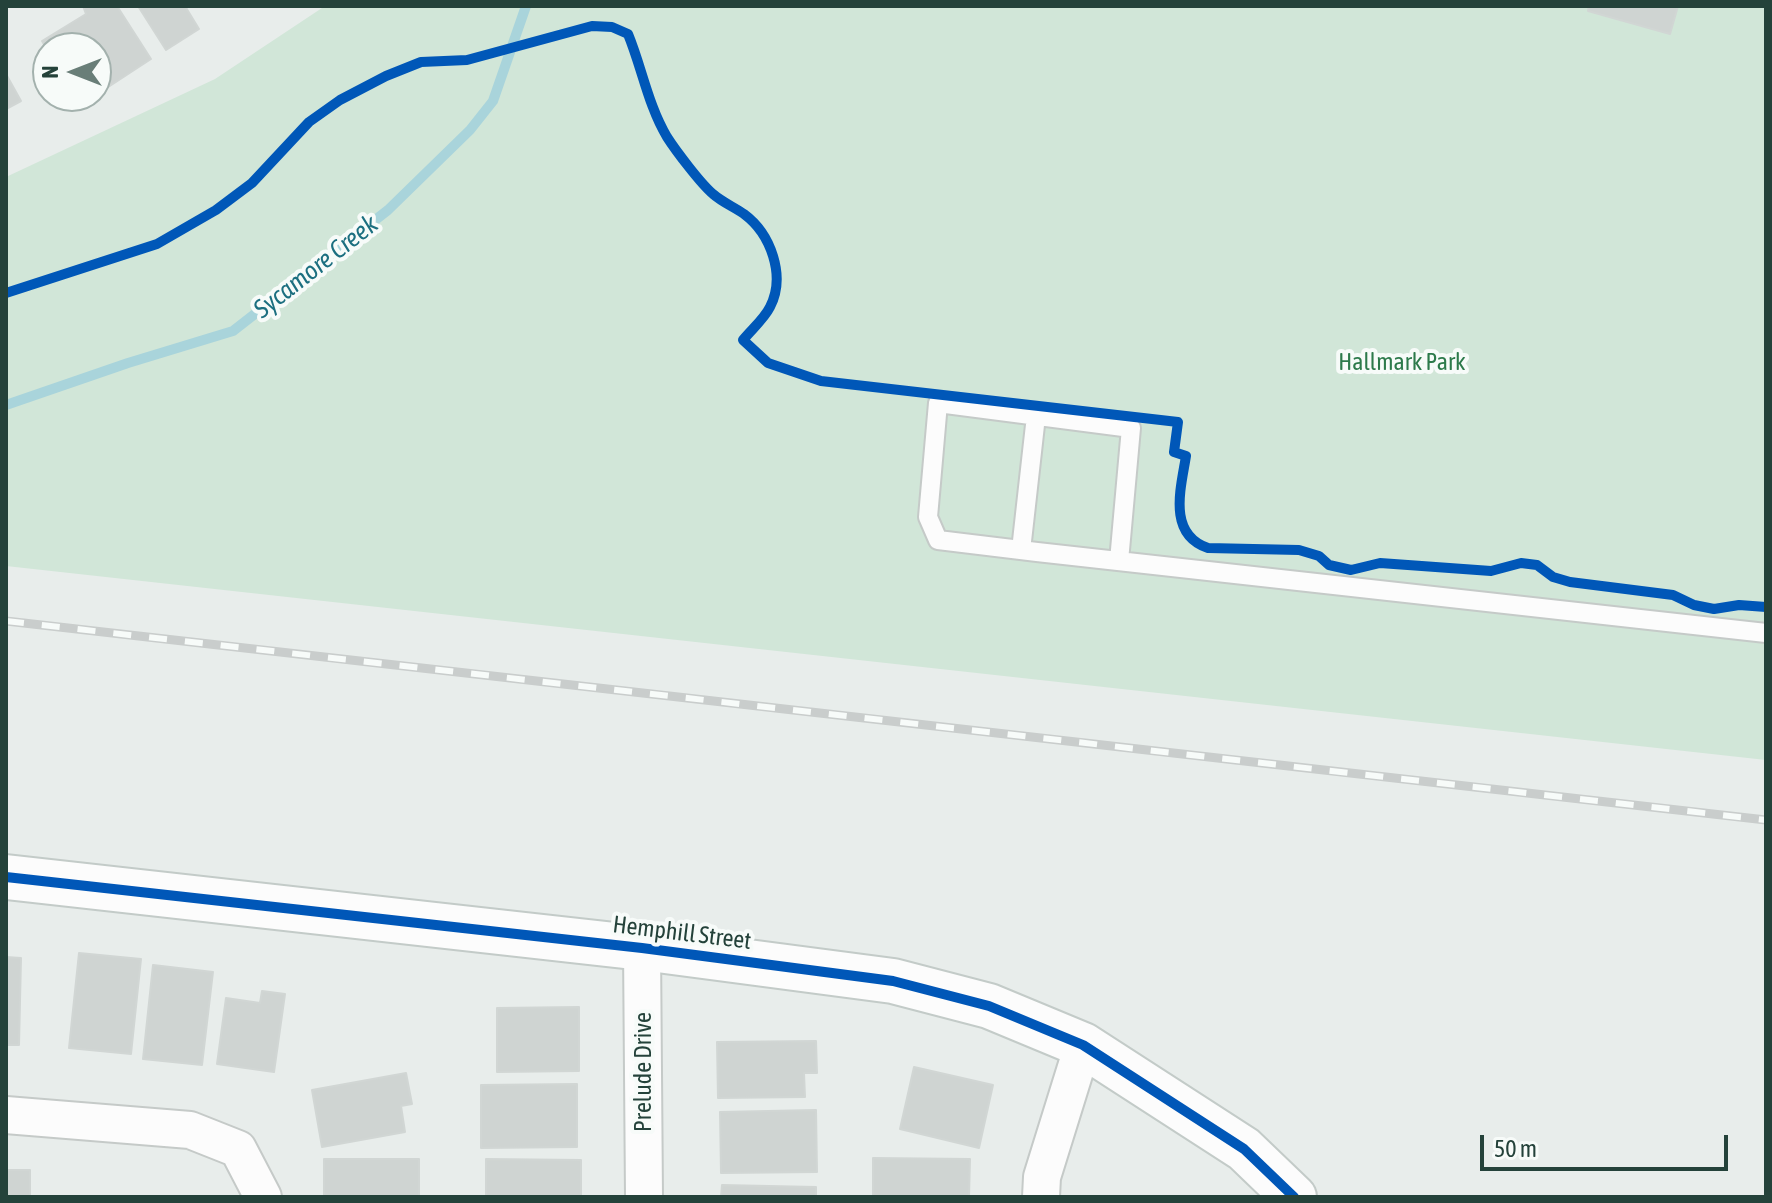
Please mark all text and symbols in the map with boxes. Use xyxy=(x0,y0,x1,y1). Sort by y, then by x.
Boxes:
north arrow xyxy=(32,32,112,112)
text: N xyxy=(37,66,63,79)
water label: Sycamore Creek xyxy=(248,209,384,325)
park label: Hallmark Park xyxy=(1338,348,1466,376)
street label: Hemphill Street xyxy=(611,910,753,956)
street label: Prelude Drive xyxy=(629,1012,657,1132)
scale bar xyxy=(1484,1119,1732,1169)
text: 50 m xyxy=(1494,1135,1537,1162)

